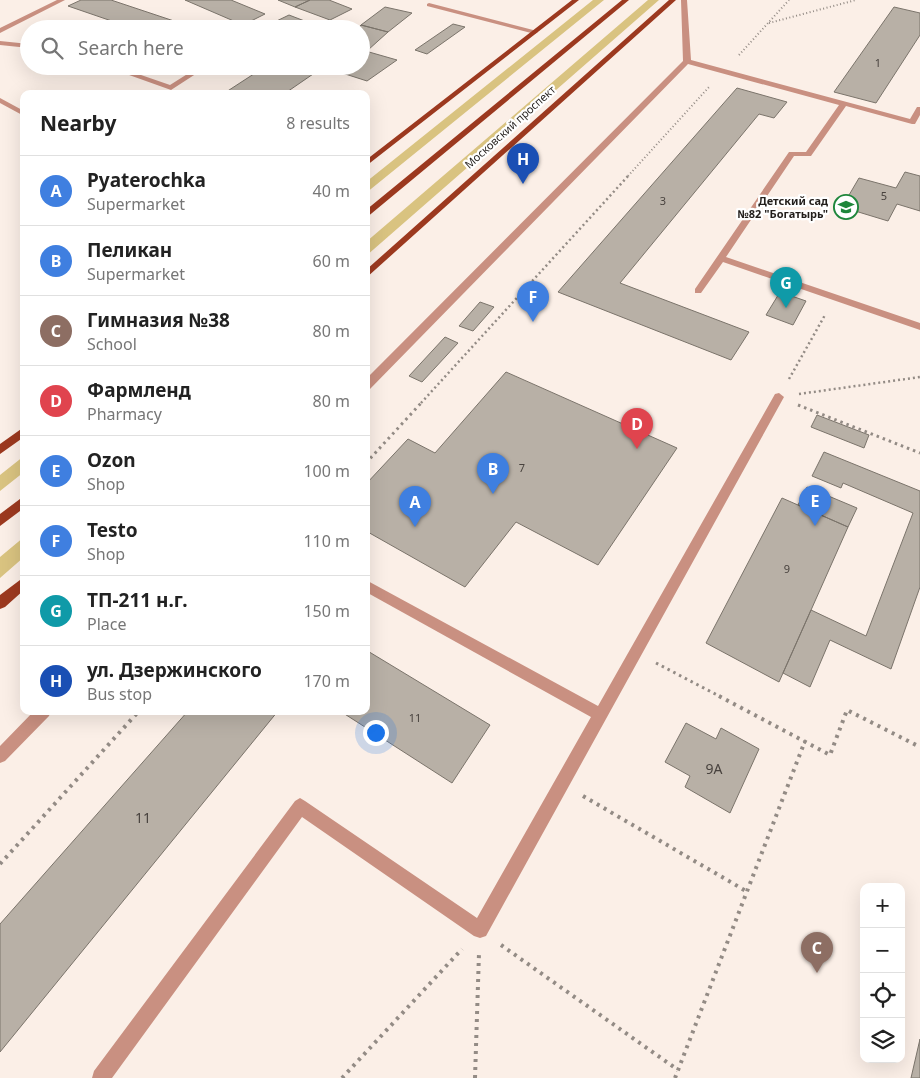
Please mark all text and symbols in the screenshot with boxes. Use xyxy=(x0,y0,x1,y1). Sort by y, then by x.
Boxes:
search box xyxy=(20,20,370,75)
icon: search xyxy=(38,34,66,62)
text: Search here xyxy=(78,35,184,61)
house number: 1 xyxy=(875,55,881,70)
street label: Московский проспект xyxy=(461,82,558,171)
text: Nearby xyxy=(40,109,116,137)
text: 8 results xyxy=(286,112,350,134)
pin: H xyxy=(507,143,539,184)
text: Pyaterochka xyxy=(87,167,206,193)
text: A xyxy=(50,180,62,202)
text: 40 m xyxy=(313,180,350,202)
house number: 5 xyxy=(881,188,887,203)
text: Supermarket xyxy=(87,193,185,215)
house number: 3 xyxy=(660,193,666,208)
place label: Детский сад №82 "Богатырь" xyxy=(738,193,828,221)
school or university icon: Детский сад №82 "Богатырь" xyxy=(833,194,859,220)
text: Пеликан xyxy=(87,237,172,263)
text: B xyxy=(51,250,61,272)
text: 60 m xyxy=(313,250,350,272)
text: Supermarket xyxy=(87,263,185,285)
pin: G xyxy=(770,267,802,308)
pin: F xyxy=(517,281,549,322)
text: Гимназия №38 xyxy=(87,307,230,333)
text: C xyxy=(51,320,61,342)
text: 80 m xyxy=(313,320,350,342)
text: School xyxy=(87,333,137,355)
text: Фармленд xyxy=(87,377,191,403)
text: D xyxy=(50,390,62,412)
text: 80 m xyxy=(313,390,350,412)
text: Pharmacy xyxy=(87,403,162,425)
pin: D xyxy=(621,408,653,449)
text: Ozon xyxy=(87,447,136,473)
pin: B xyxy=(477,453,509,494)
text: E xyxy=(52,460,60,482)
text: 100 m xyxy=(303,460,350,482)
house number: 7 xyxy=(519,460,525,475)
text: Shop xyxy=(87,473,125,495)
pin: E xyxy=(799,485,831,526)
pin: A xyxy=(399,486,431,527)
text: Testo xyxy=(87,517,138,543)
text: F xyxy=(52,530,60,552)
text: 110 m xyxy=(303,530,350,552)
text: Shop xyxy=(87,543,125,565)
house number: 9 xyxy=(784,561,790,576)
text: ТП-211 н.г. xyxy=(87,587,187,613)
text: G xyxy=(50,600,62,622)
text: 150 m xyxy=(303,600,350,622)
text: Place xyxy=(87,613,127,635)
text: ул. Дзержинского xyxy=(87,657,262,683)
text: H xyxy=(50,670,62,692)
text: 170 m xyxy=(303,670,350,692)
text: Bus stop xyxy=(87,683,152,705)
house number: 11 xyxy=(409,710,421,725)
your location xyxy=(363,720,389,746)
house number: 9А xyxy=(706,759,723,778)
house number: 11 xyxy=(135,808,151,827)
map controls xyxy=(860,883,905,1063)
button: + xyxy=(860,883,905,928)
button: − xyxy=(860,928,905,973)
pin: C xyxy=(801,932,833,973)
button: locate xyxy=(860,973,905,1018)
button: layers xyxy=(860,1018,905,1063)

